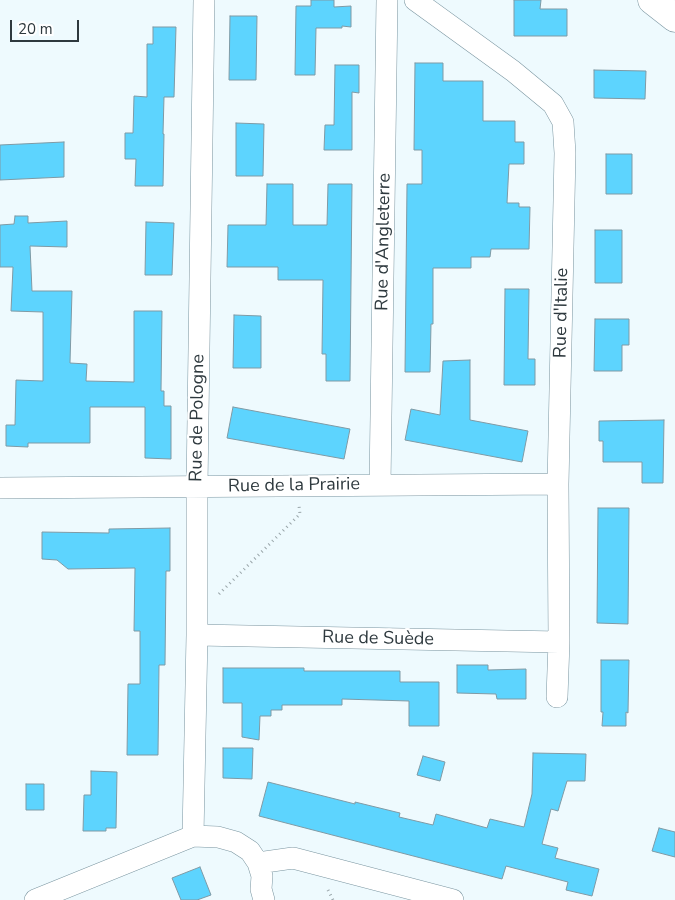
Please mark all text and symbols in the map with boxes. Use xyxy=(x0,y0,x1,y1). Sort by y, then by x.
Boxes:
scale bar xyxy=(12,10,81,42)
text: 20 m xyxy=(18,19,53,39)
street label: Rue d'Angleterre xyxy=(372,173,396,311)
street label: Rue d'Italie xyxy=(550,268,574,358)
street label: Rue de Pologne xyxy=(186,354,210,482)
street label: Rue de la Prairie xyxy=(228,474,360,498)
street label: Rue de Suède xyxy=(322,627,434,651)

